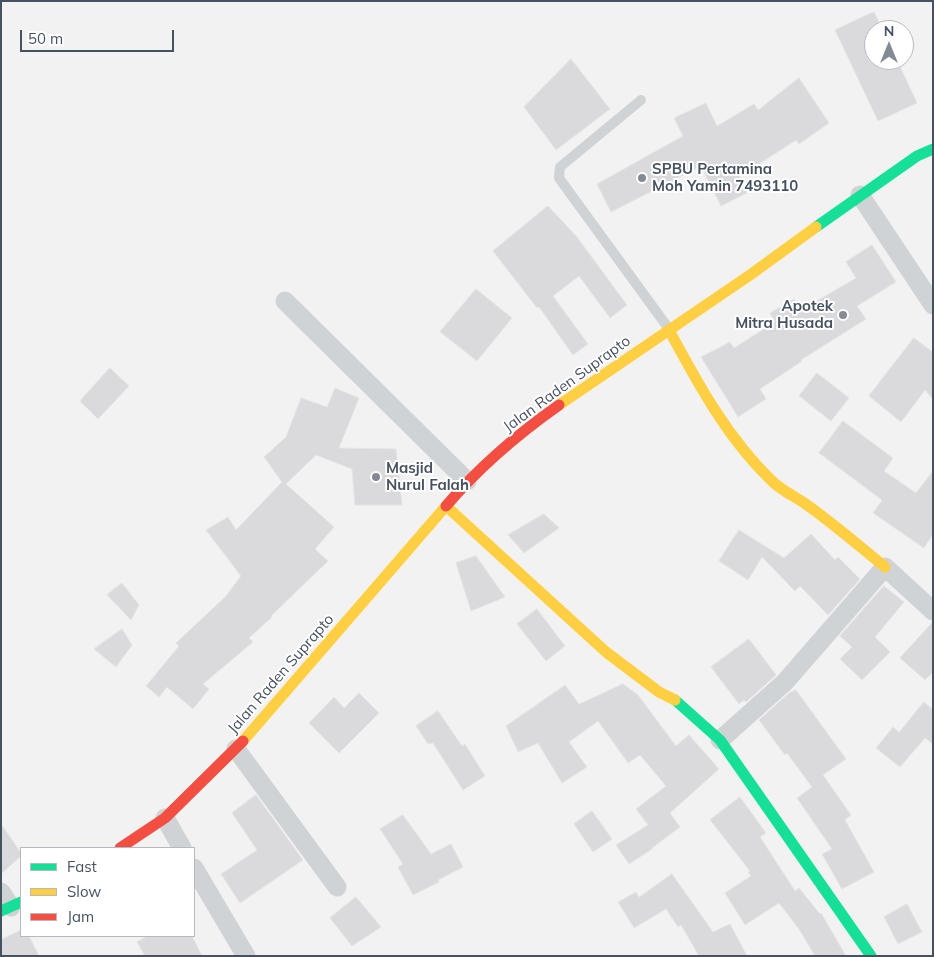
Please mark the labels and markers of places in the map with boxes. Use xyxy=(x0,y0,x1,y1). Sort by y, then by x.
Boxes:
place label: SPBU Pertamina Moh Yamin 7493110 xyxy=(652,160,798,195)
marker: SPBU Pertamina Moh Yamin 7493110 xyxy=(636,172,648,184)
place label: Apotek Mitra Husada xyxy=(735,297,833,332)
marker: Apotek Mitra Husada xyxy=(837,309,849,321)
place label: Masjid Nurul Falah xyxy=(386,459,469,494)
marker: Masjid Nurul Falah xyxy=(370,471,382,483)

